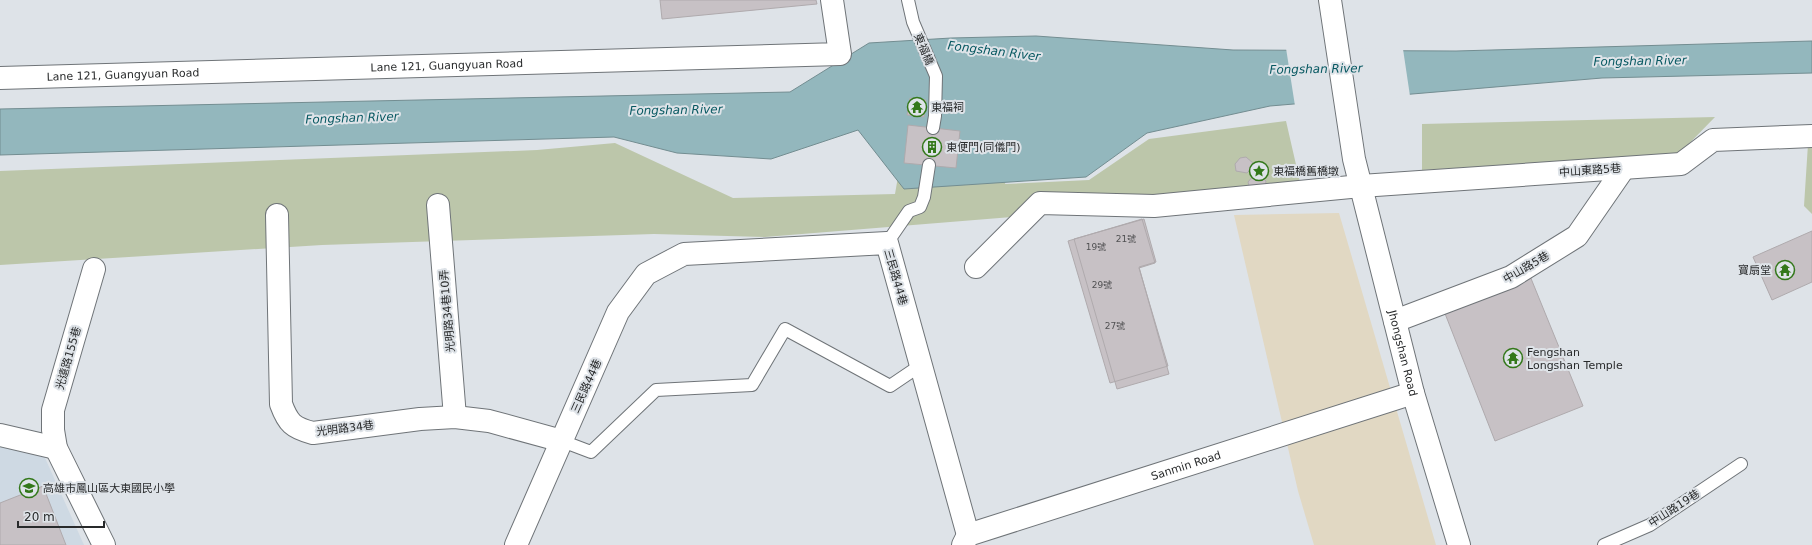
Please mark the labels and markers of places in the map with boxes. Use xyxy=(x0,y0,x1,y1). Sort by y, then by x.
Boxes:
temple icon: 東福祠 xyxy=(906,96,928,118)
place label: 東福祠 xyxy=(931,101,964,114)
building icon: 東便門(同儀門) xyxy=(921,136,943,158)
place label: 東便門(同儀門) xyxy=(946,141,1021,154)
place icon: 東福橋舊橋墩 xyxy=(1248,160,1270,182)
place label: 東福橋舊橋墩 xyxy=(1273,165,1339,178)
temple icon: 寶扇堂 xyxy=(1774,259,1796,281)
place label: 寶扇堂 xyxy=(1738,264,1771,277)
place label: Fengshan Longshan Temple xyxy=(1527,346,1623,372)
temple icon: Fengshan Longshan Temple xyxy=(1502,347,1524,369)
school or university icon: 高雄市鳳山區大東國民小學 xyxy=(18,477,40,499)
place label: 高雄市鳳山區大東國民小學 xyxy=(43,482,175,495)

